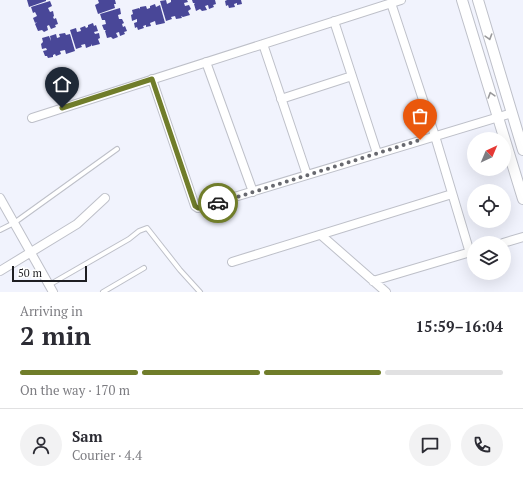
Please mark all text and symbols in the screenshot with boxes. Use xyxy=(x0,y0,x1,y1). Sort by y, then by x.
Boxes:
one-way arrow xyxy=(484,34,493,41)
pin xyxy=(45,67,79,108)
icon: home xyxy=(51,73,73,95)
one-way arrow xyxy=(487,91,496,98)
pin xyxy=(403,99,437,140)
icon: bag xyxy=(409,105,431,127)
north arrow xyxy=(467,132,511,176)
map controls xyxy=(467,132,511,280)
courier xyxy=(198,183,238,223)
button: locate xyxy=(467,184,511,228)
icon: car xyxy=(207,192,229,214)
button: layers xyxy=(467,236,511,280)
scale bar xyxy=(12,264,87,283)
text: 50 m xyxy=(18,266,42,280)
text: Arriving in xyxy=(20,302,83,320)
text: 15:59–16:04 xyxy=(416,316,503,336)
text: 2 min xyxy=(20,318,91,352)
text: On the way · 170 m xyxy=(20,381,130,399)
button: person xyxy=(20,424,62,466)
button: chat xyxy=(409,424,451,466)
button: phone xyxy=(461,424,503,466)
text: Sam xyxy=(72,426,103,446)
text: Courier · 4.4 xyxy=(72,446,142,464)

